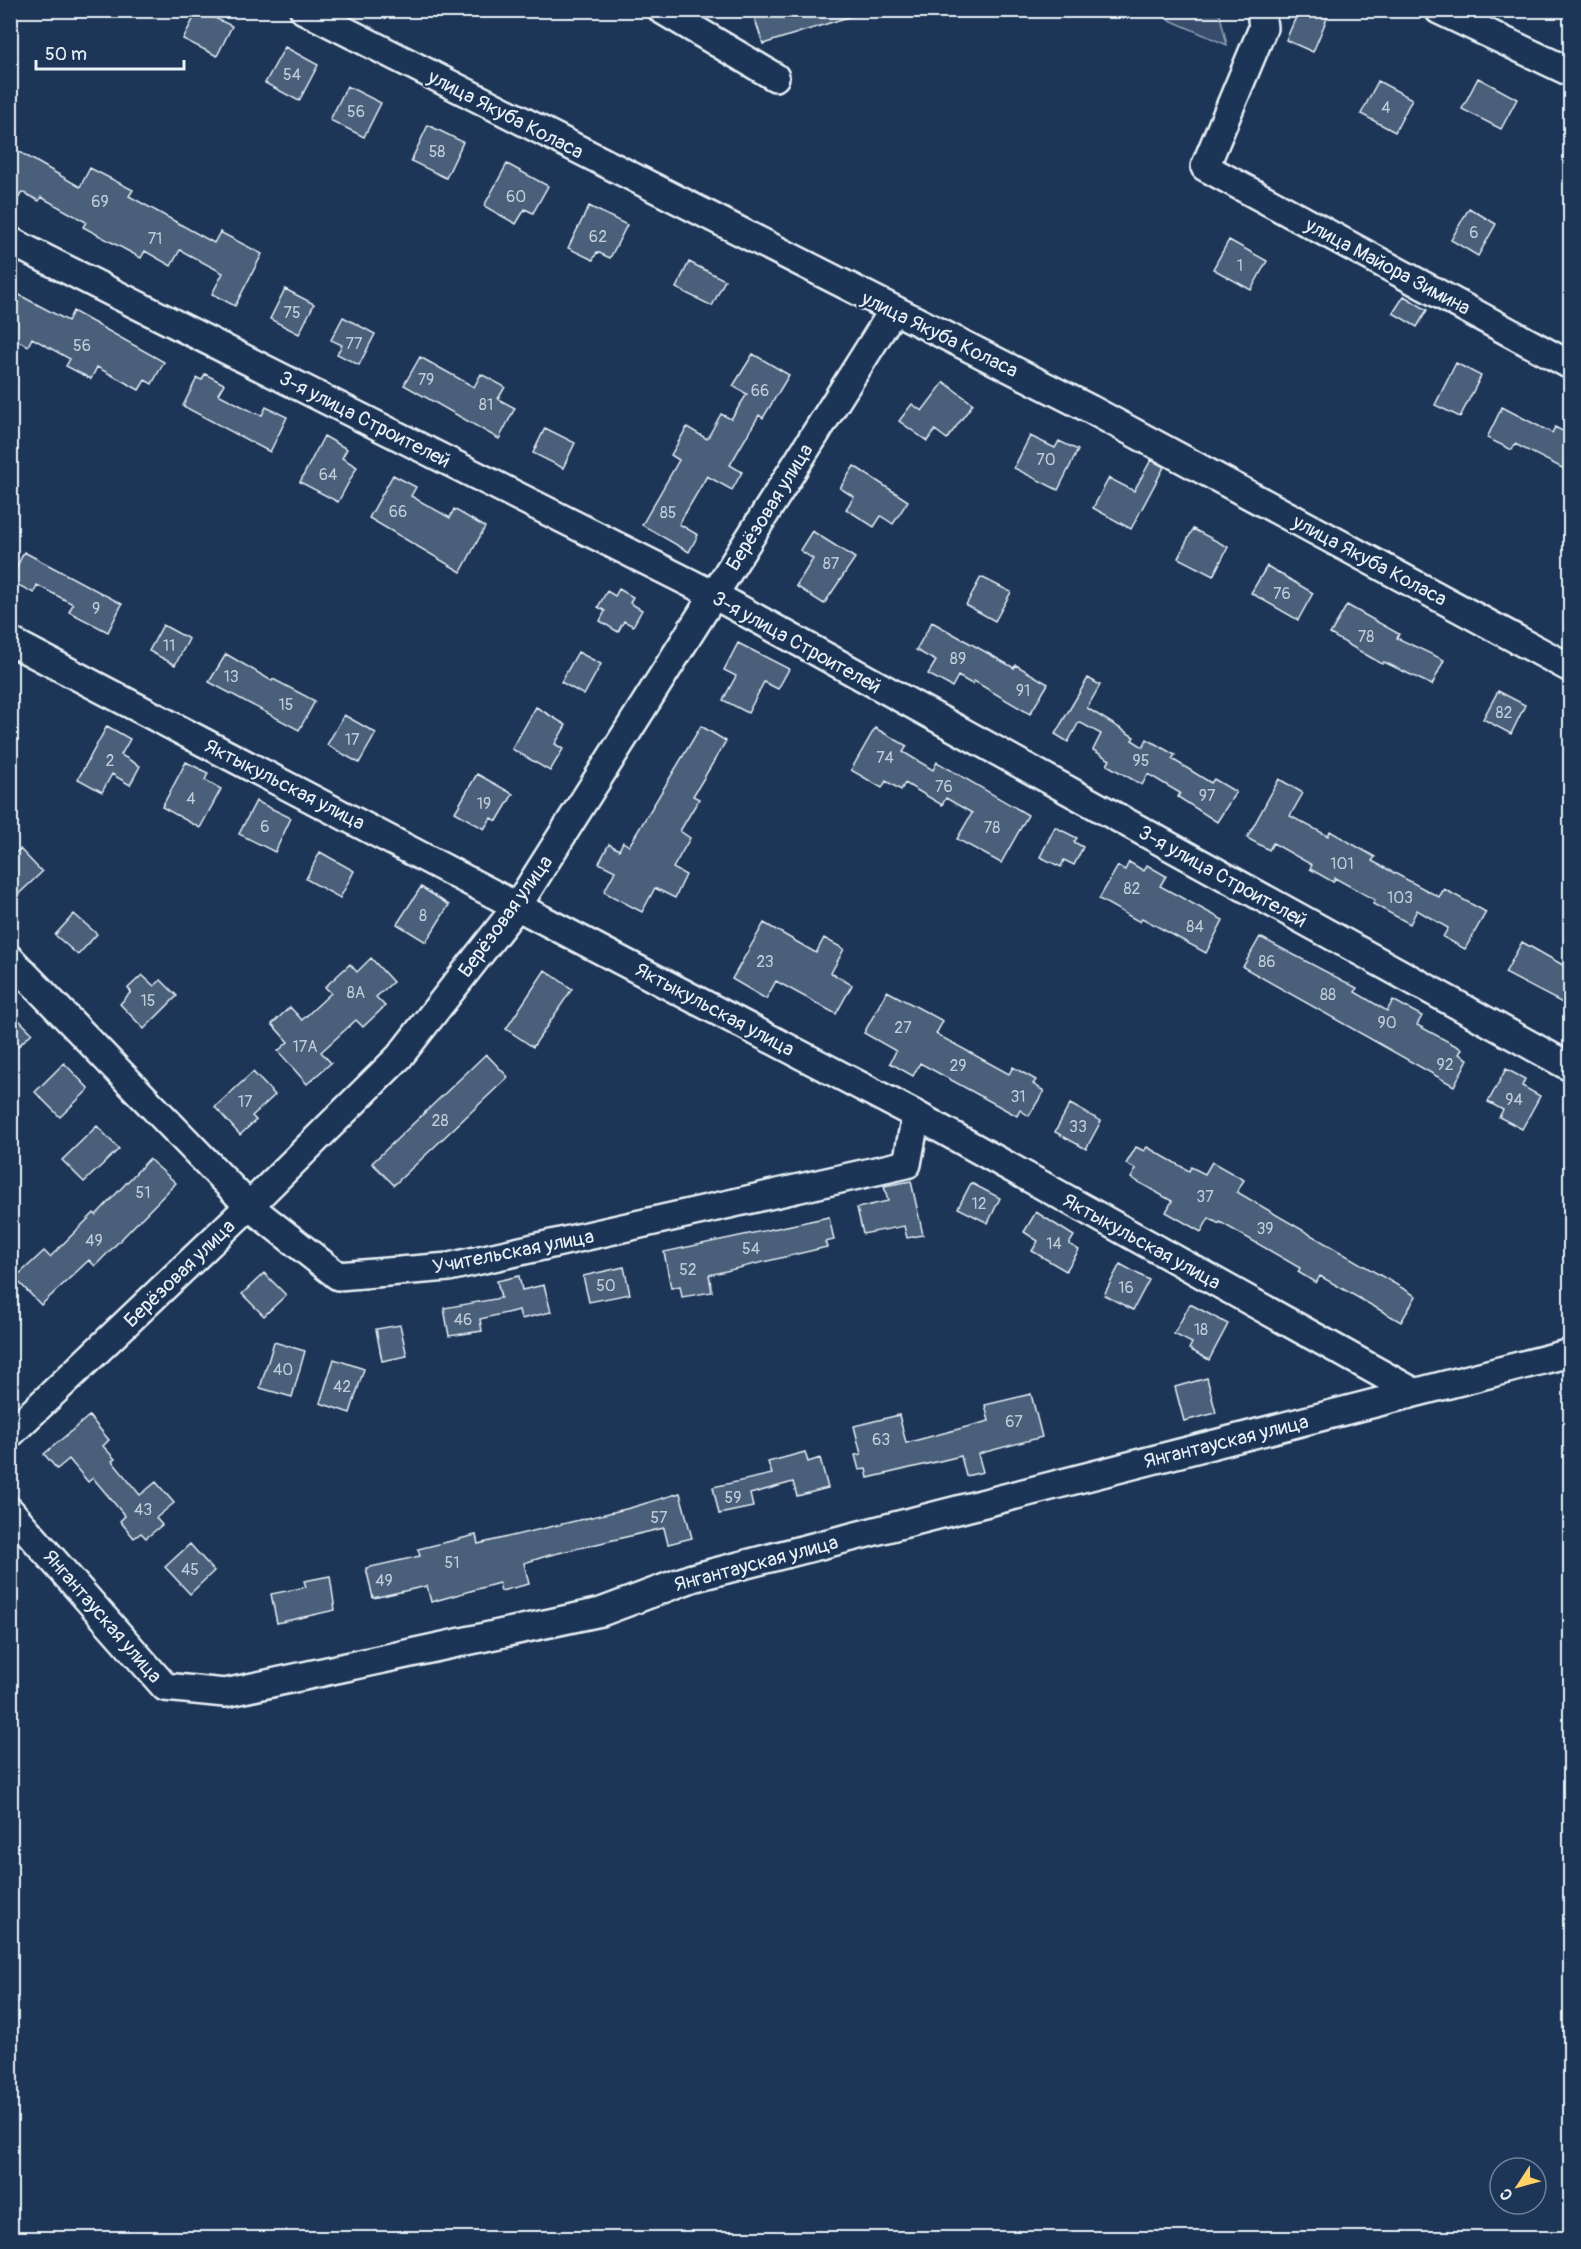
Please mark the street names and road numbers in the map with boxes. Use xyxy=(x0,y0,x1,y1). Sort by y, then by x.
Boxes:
street label: улица Якуба Коласа xyxy=(423,64,588,164)
street label: улица Майора Зимина xyxy=(1300,212,1475,321)
street label: улица Якуба Коласа xyxy=(856,285,1022,383)
street label: 3-я улица Строителей xyxy=(275,365,455,473)
street label: Берёзовая улица xyxy=(720,439,818,575)
street label: улица Якуба Коласа xyxy=(1287,509,1451,612)
street label: 3-я улица Строителей xyxy=(708,586,885,699)
street label: Яктыкульская улица xyxy=(200,733,369,836)
street label: 3-я улица Строителей xyxy=(1134,820,1311,933)
street label: Берёзовая улица xyxy=(453,850,558,982)
street label: Яктыкульская улица xyxy=(631,957,799,1062)
street label: Яктыкульская улица xyxy=(1058,1188,1225,1295)
street label: Берёзовая улица xyxy=(118,1214,240,1333)
street label: Учительская улица xyxy=(430,1224,596,1279)
street label: Янгантауская улица xyxy=(1141,1409,1311,1474)
street label: Янгантауская улица xyxy=(671,1530,841,1597)
street label: Янгантауская улица xyxy=(38,1544,167,1688)

